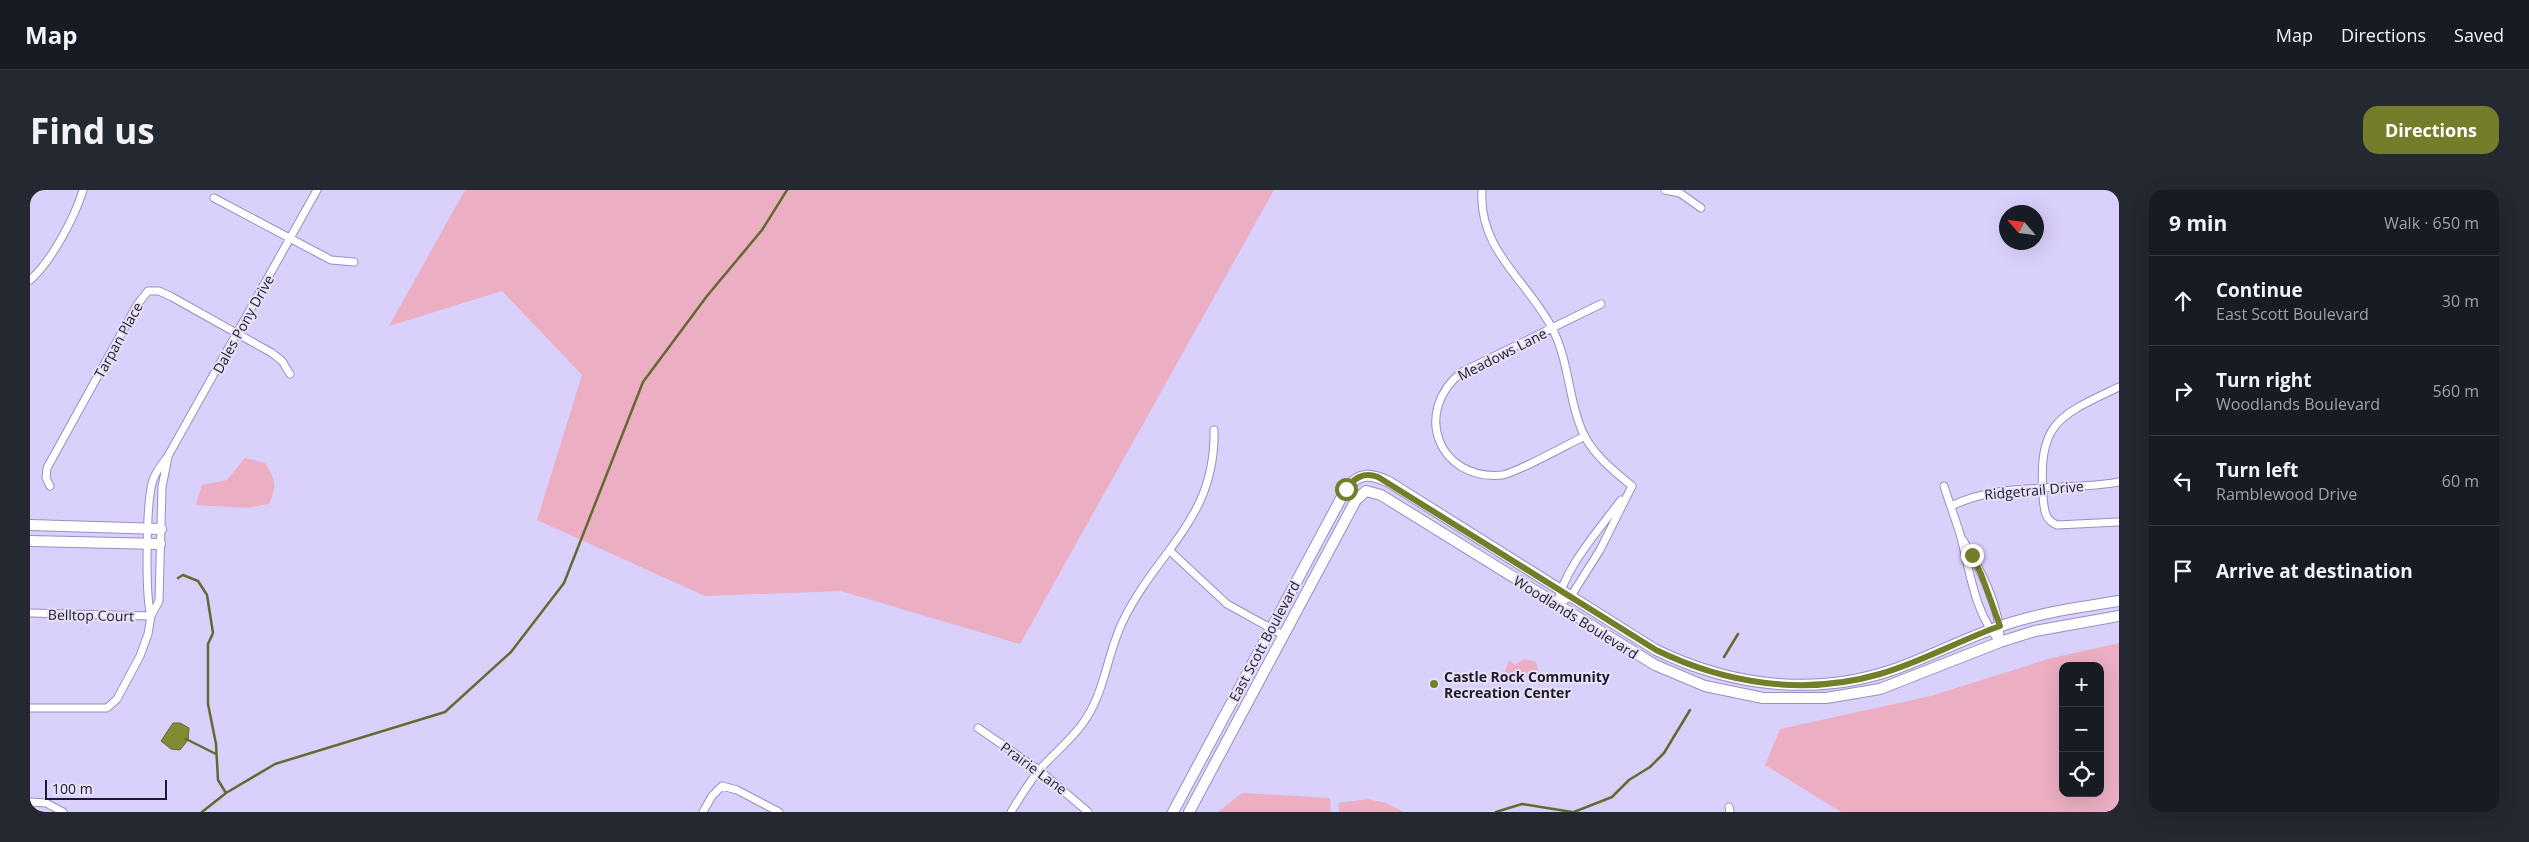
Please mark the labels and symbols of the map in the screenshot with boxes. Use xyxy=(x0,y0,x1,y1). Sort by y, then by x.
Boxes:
north arrow xyxy=(1999,205,2044,250)
street label: Dales Pony Drive xyxy=(208,271,278,377)
street label: Tarpan Place xyxy=(89,299,147,381)
street label: Meadows Lane xyxy=(1454,323,1550,385)
street label: Ridgetrail Drive xyxy=(1984,476,2085,504)
route start xyxy=(1335,478,1358,501)
route end xyxy=(1961,544,1984,567)
street label: Woodlands Boulevard xyxy=(1510,571,1642,663)
street label: East Scott Boulevard xyxy=(1224,577,1304,705)
street label: Belltop Court xyxy=(48,605,134,625)
place label: Castle Rock Community Recreation Center xyxy=(1444,667,1610,702)
marker: Castle Rock Community Recreation Center xyxy=(1428,678,1440,690)
street label: Prairie Lane xyxy=(997,737,1071,799)
scale bar xyxy=(45,777,168,800)

